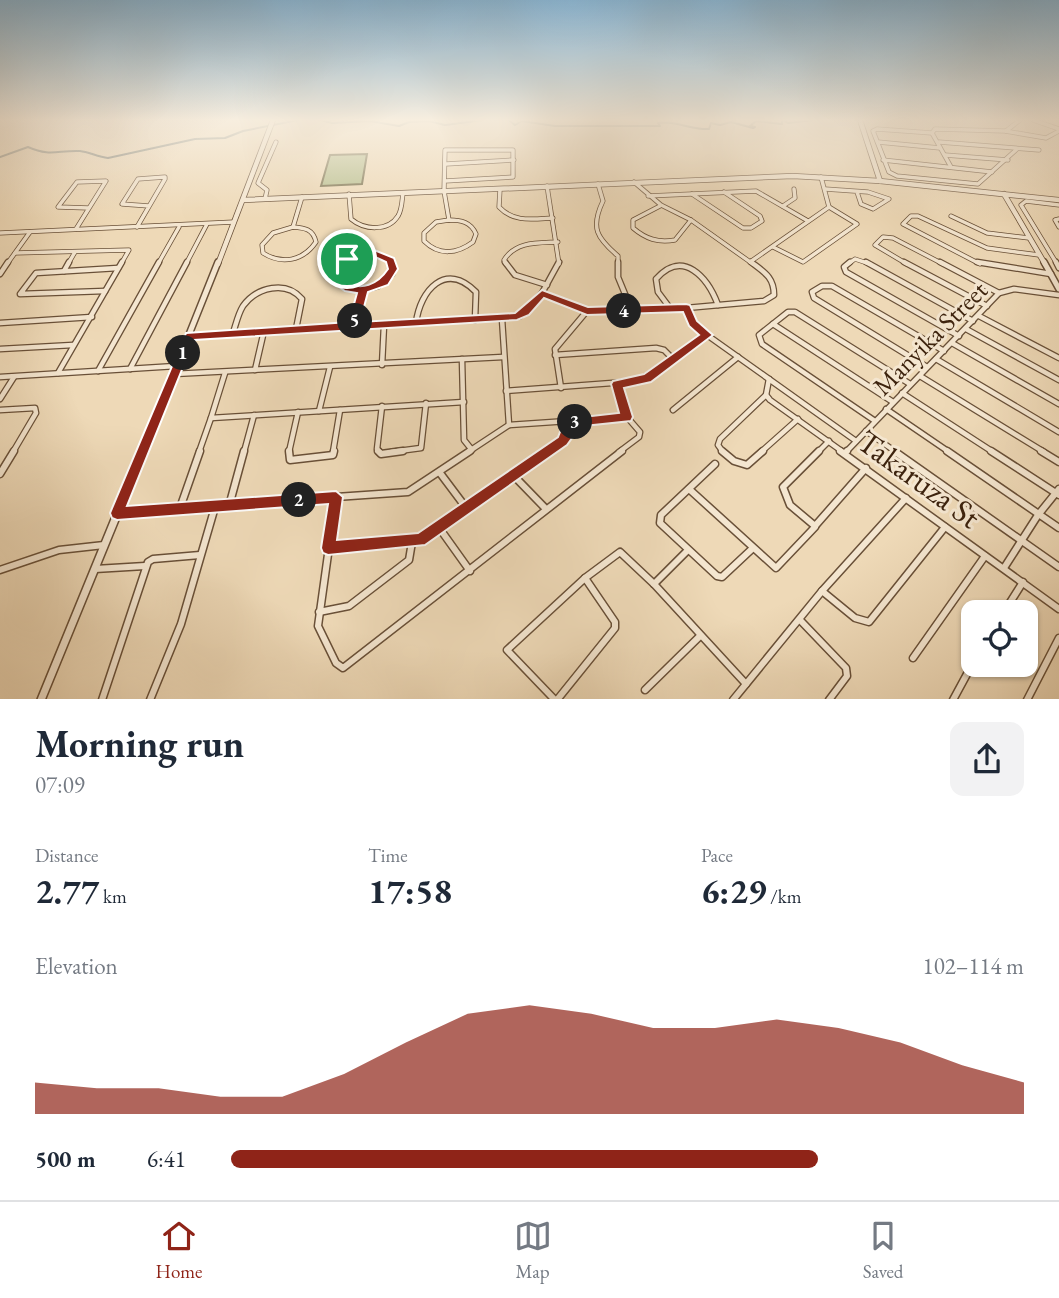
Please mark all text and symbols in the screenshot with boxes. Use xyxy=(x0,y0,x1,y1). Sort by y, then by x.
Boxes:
pin xyxy=(317,229,377,289)
icon: arrive xyxy=(328,240,366,278)
street label: Manyika Street xyxy=(865,273,995,403)
pin: 4 xyxy=(606,294,642,328)
text: 4 xyxy=(618,298,629,323)
pin: 5 xyxy=(338,304,372,338)
text: 5 xyxy=(349,308,360,333)
pin: 1 xyxy=(166,336,200,370)
text: 1 xyxy=(177,340,188,365)
pin: 3 xyxy=(558,404,592,440)
text: 3 xyxy=(569,409,580,434)
street label: Takaruza St xyxy=(849,420,989,538)
pin: 2 xyxy=(282,482,316,518)
text: 2 xyxy=(293,487,304,512)
map controls xyxy=(961,600,1038,677)
button: locate xyxy=(961,600,1038,677)
text: Morning run xyxy=(35,719,244,768)
button: share xyxy=(950,722,1024,796)
text: 07:09 xyxy=(35,770,85,800)
text: Distance xyxy=(35,843,98,868)
text: Time xyxy=(368,843,408,868)
text: Pace xyxy=(701,843,733,868)
text: 2.77 xyxy=(35,868,99,913)
text: 17:58 xyxy=(368,868,452,913)
text: 6:29 xyxy=(701,868,766,913)
text: km xyxy=(99,884,127,909)
text: /km xyxy=(766,884,802,909)
text: Elevation xyxy=(35,951,118,981)
text: 102–114 m xyxy=(923,951,1024,981)
text: 500 m xyxy=(35,1144,96,1174)
text: 6:41 xyxy=(147,1144,186,1174)
tab: Home xyxy=(156,1217,203,1284)
tab: Map xyxy=(514,1217,552,1284)
tab: Saved xyxy=(863,1217,903,1284)

